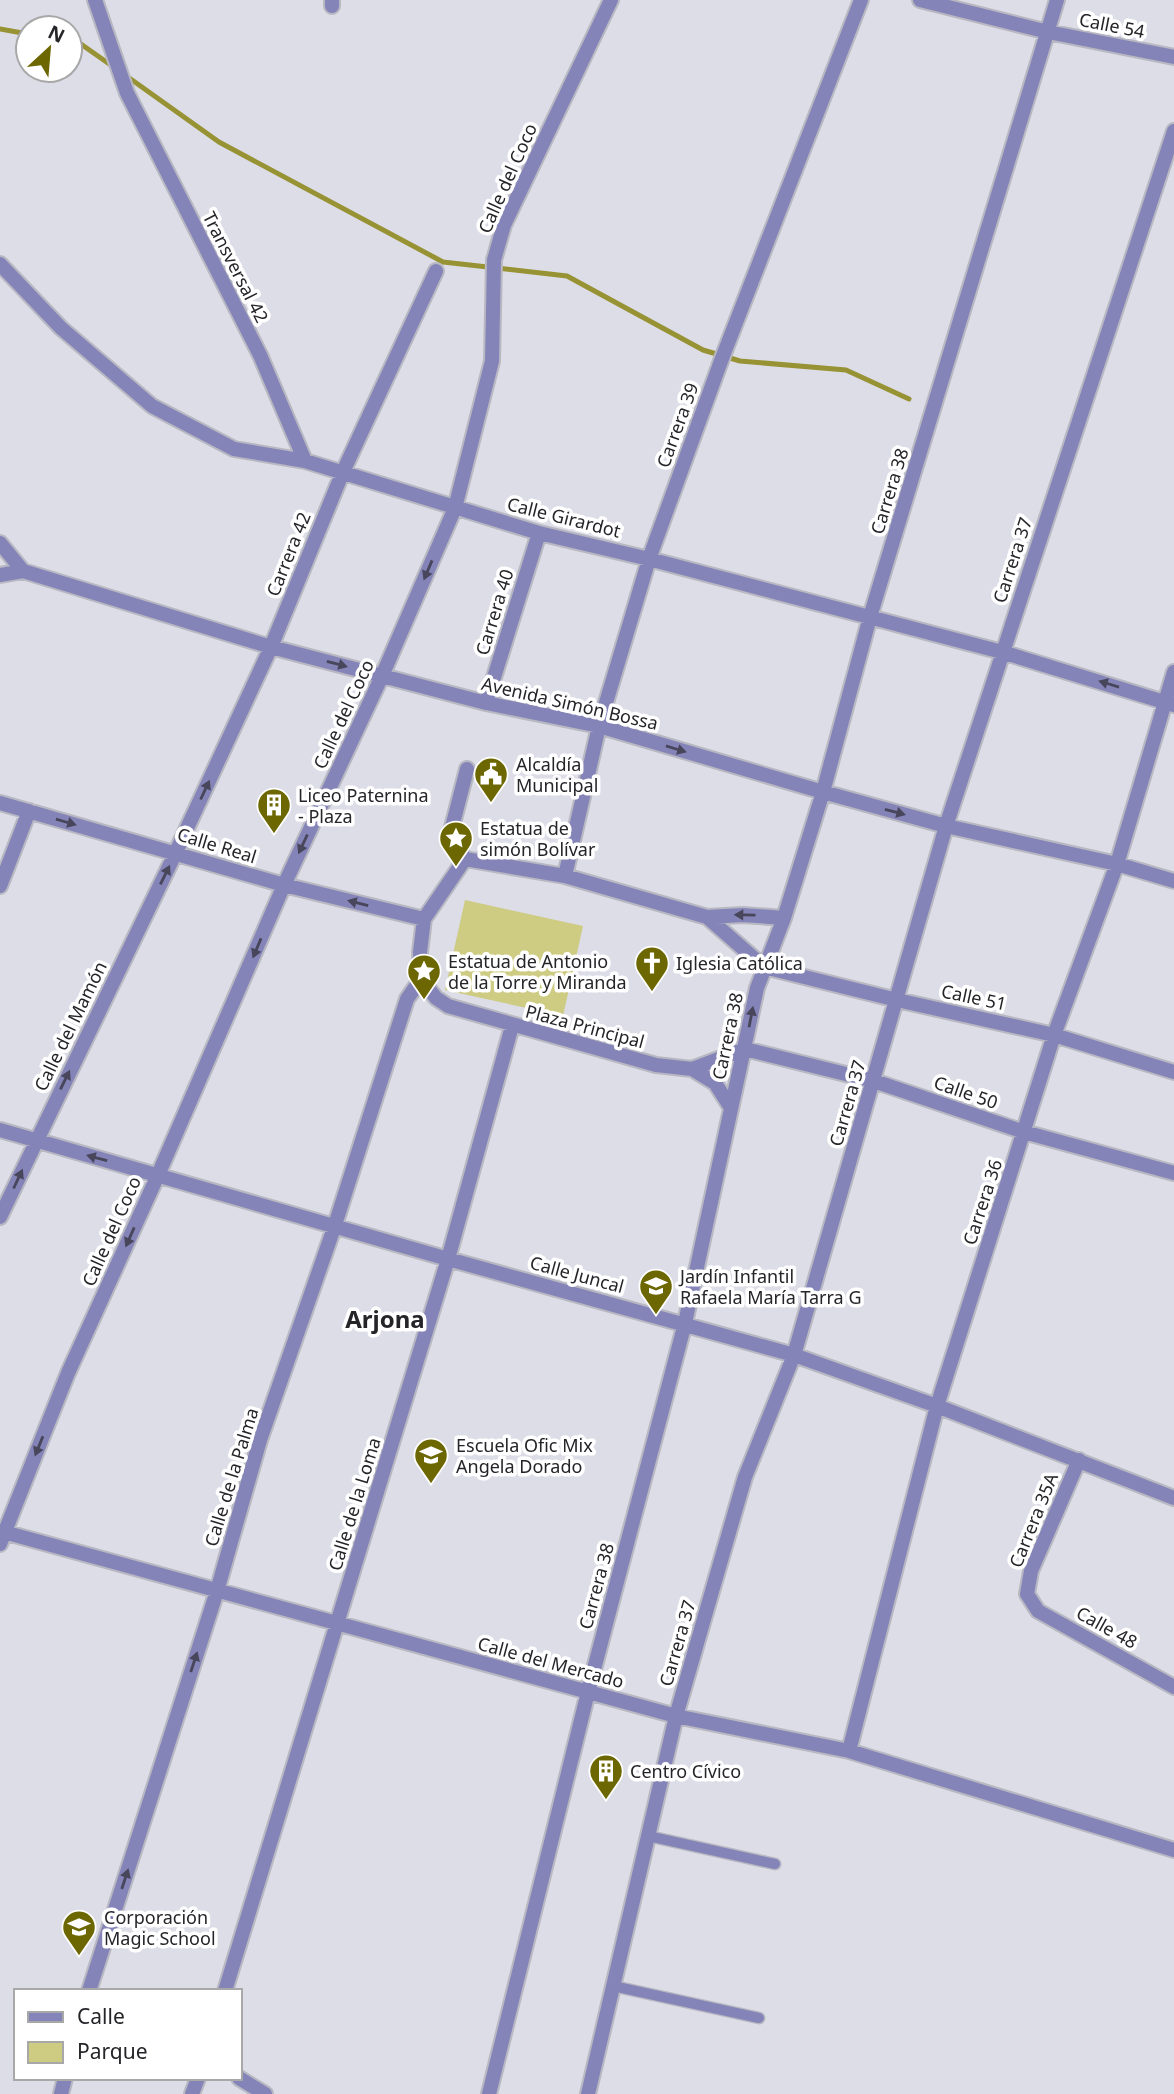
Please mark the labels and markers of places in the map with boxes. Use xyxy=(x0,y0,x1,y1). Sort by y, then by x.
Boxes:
place label: Alcaldía Municipal xyxy=(516,752,598,797)
public building icon: Alcaldía Municipal xyxy=(472,755,510,804)
place label: Liceo Paternina - Plaza xyxy=(298,783,429,828)
building icon: Liceo Paternina - Plaza xyxy=(255,786,293,835)
place label: Estatua de simón Bolívar xyxy=(480,816,596,861)
place icon: Estatua de simón Bolívar xyxy=(437,819,475,868)
church icon: Iglesia Católica xyxy=(633,944,671,993)
place label: Estatua de Antonio de la Torre y Miranda xyxy=(448,949,627,994)
place label: Iglesia Católica xyxy=(676,951,803,975)
place icon: Estatua de Antonio de la Torre y Miranda xyxy=(405,952,443,1001)
place label: Jardín Infantil Rafaela María Tarra G xyxy=(678,1264,862,1309)
school or university icon: Jardín Infantil Rafaela María Tarra G xyxy=(637,1267,675,1316)
place label: Escuela Ofic Mix Angela Dorado xyxy=(456,1433,593,1478)
school or university icon: Escuela Ofic Mix Angela Dorado xyxy=(412,1436,450,1485)
building icon: Centro Cívico xyxy=(587,1752,625,1801)
place label: Centro Cívico xyxy=(630,1759,741,1783)
place label: Corporación Magic School xyxy=(104,1905,216,1950)
school or university icon: Corporación Magic School xyxy=(60,1908,98,1957)

